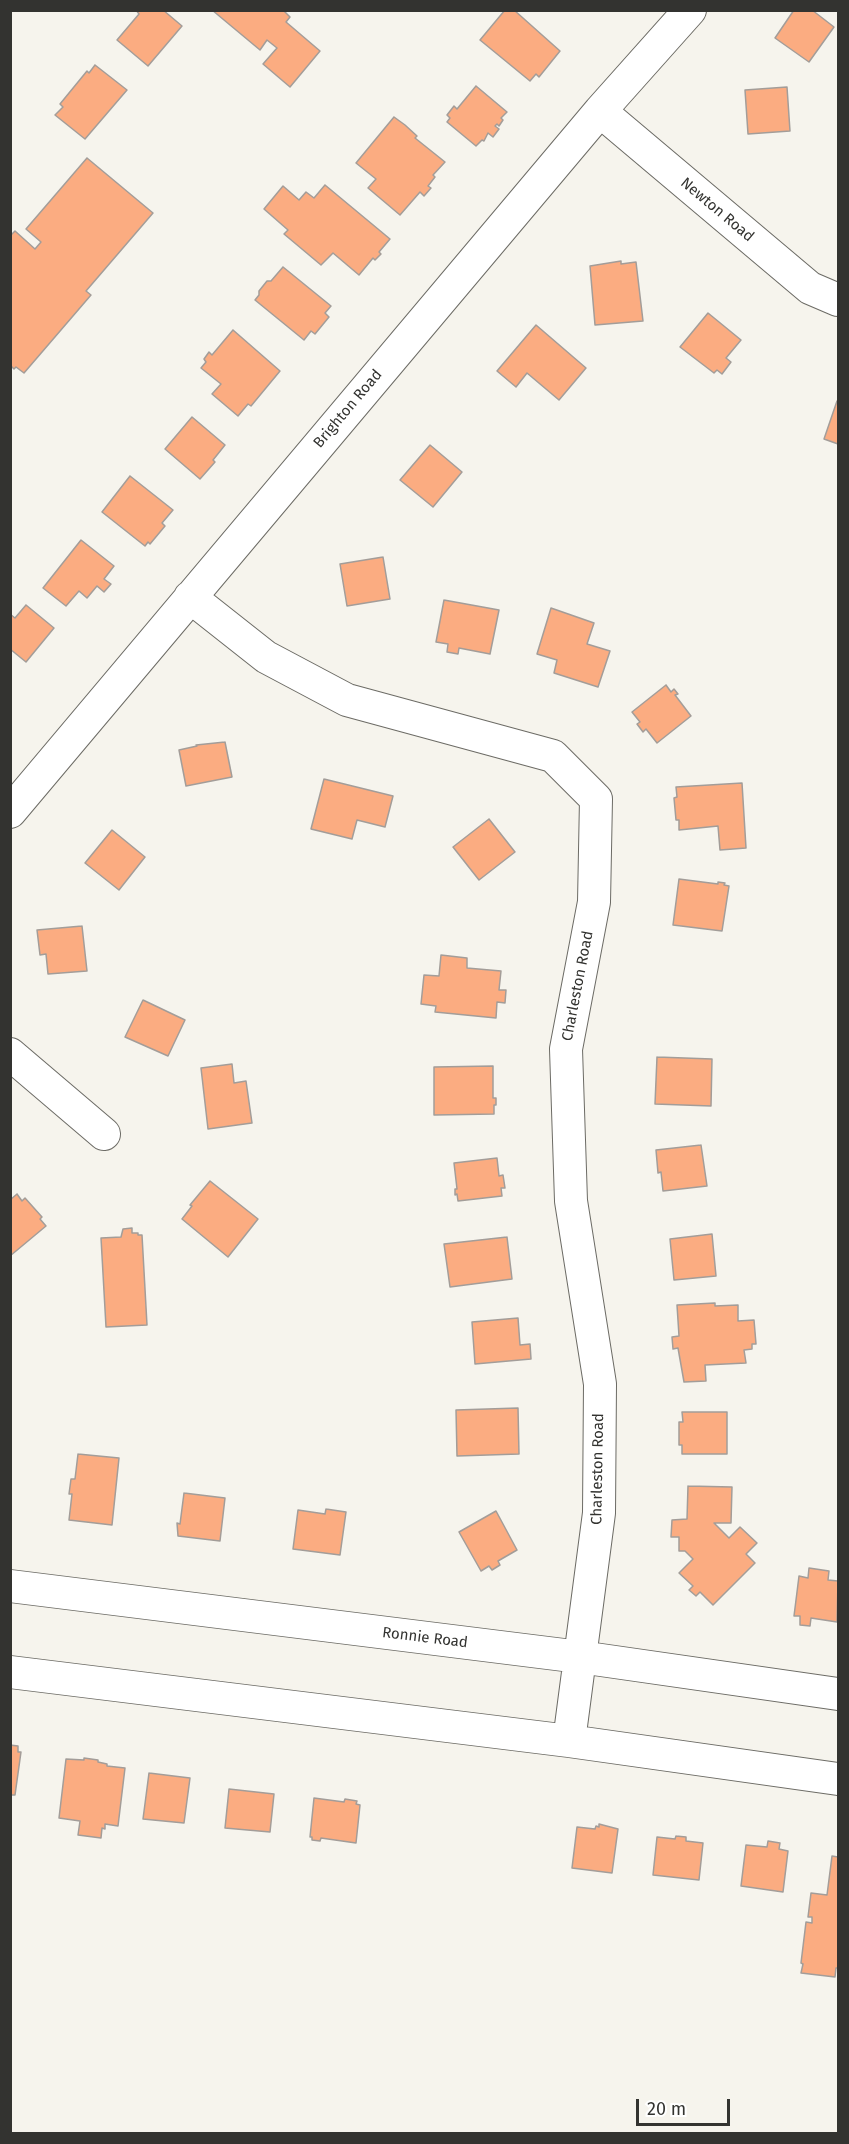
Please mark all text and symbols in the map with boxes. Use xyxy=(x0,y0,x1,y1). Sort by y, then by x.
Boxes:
street label: Newton Road xyxy=(677,174,757,246)
street label: Brighton Road xyxy=(310,366,386,452)
street label: Charleston Road xyxy=(558,929,598,1043)
street label: Charleston Road xyxy=(588,1413,608,1525)
street label: Ronnie Road xyxy=(381,1624,469,1652)
scale bar xyxy=(639,2087,734,2125)
text: 20 m xyxy=(647,2098,686,2120)

